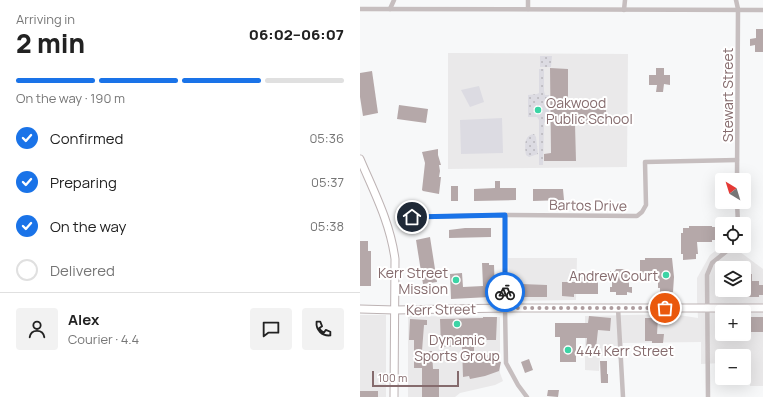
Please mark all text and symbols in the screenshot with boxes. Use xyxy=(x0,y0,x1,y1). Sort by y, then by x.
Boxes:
text: Arriving in xyxy=(16,10,75,28)
text: 06:02–06:07 xyxy=(249,24,344,45)
text: 2 min xyxy=(16,25,85,61)
street label: Stewart Street xyxy=(718,47,737,142)
text: On the way · 190 m xyxy=(16,89,125,107)
place label: Oakwood Public School xyxy=(546,93,633,128)
marker: Oakwood Public School xyxy=(533,105,543,115)
icon: check xyxy=(16,127,38,149)
text: Confirmed xyxy=(50,128,123,149)
text: 05:36 xyxy=(309,129,344,147)
icon: check xyxy=(16,171,38,193)
text: Preparing xyxy=(50,172,117,193)
text: 05:37 xyxy=(311,173,344,191)
north arrow xyxy=(715,173,751,209)
map controls xyxy=(715,173,751,385)
street label: Bartos Drive xyxy=(549,195,627,215)
pin xyxy=(395,200,429,234)
icon: home xyxy=(401,206,423,228)
icon: check xyxy=(16,215,38,237)
text: On the way xyxy=(50,216,126,237)
text: 05:38 xyxy=(310,217,344,235)
button: locate xyxy=(715,217,751,253)
text: Delivered xyxy=(50,260,115,281)
button: layers xyxy=(715,261,751,297)
place label: Kerr Street Mission xyxy=(378,263,448,298)
place label: Andrew Court xyxy=(569,266,658,285)
marker: Andrew Court xyxy=(661,270,671,280)
courier xyxy=(485,272,525,312)
marker: Kerr Street Mission xyxy=(451,275,461,285)
icon: bike xyxy=(494,281,516,303)
pin xyxy=(648,291,682,325)
icon: bag xyxy=(654,297,676,319)
street label: Kerr Street xyxy=(406,299,477,319)
button: + xyxy=(715,305,751,341)
button: person xyxy=(16,308,58,350)
button: chat xyxy=(250,308,292,350)
button: phone xyxy=(302,308,344,350)
text: Alex xyxy=(68,309,99,330)
marker: Dynamic Sports Group xyxy=(452,319,462,329)
text: Courier · 4.4 xyxy=(68,330,139,348)
place label: Dynamic Sports Group xyxy=(414,330,500,365)
place label: 444 Kerr Street xyxy=(576,341,674,360)
marker: 444 Kerr Street xyxy=(563,345,573,355)
button: − xyxy=(715,349,751,385)
scale bar xyxy=(372,369,459,388)
text: 100 m xyxy=(378,370,407,385)

